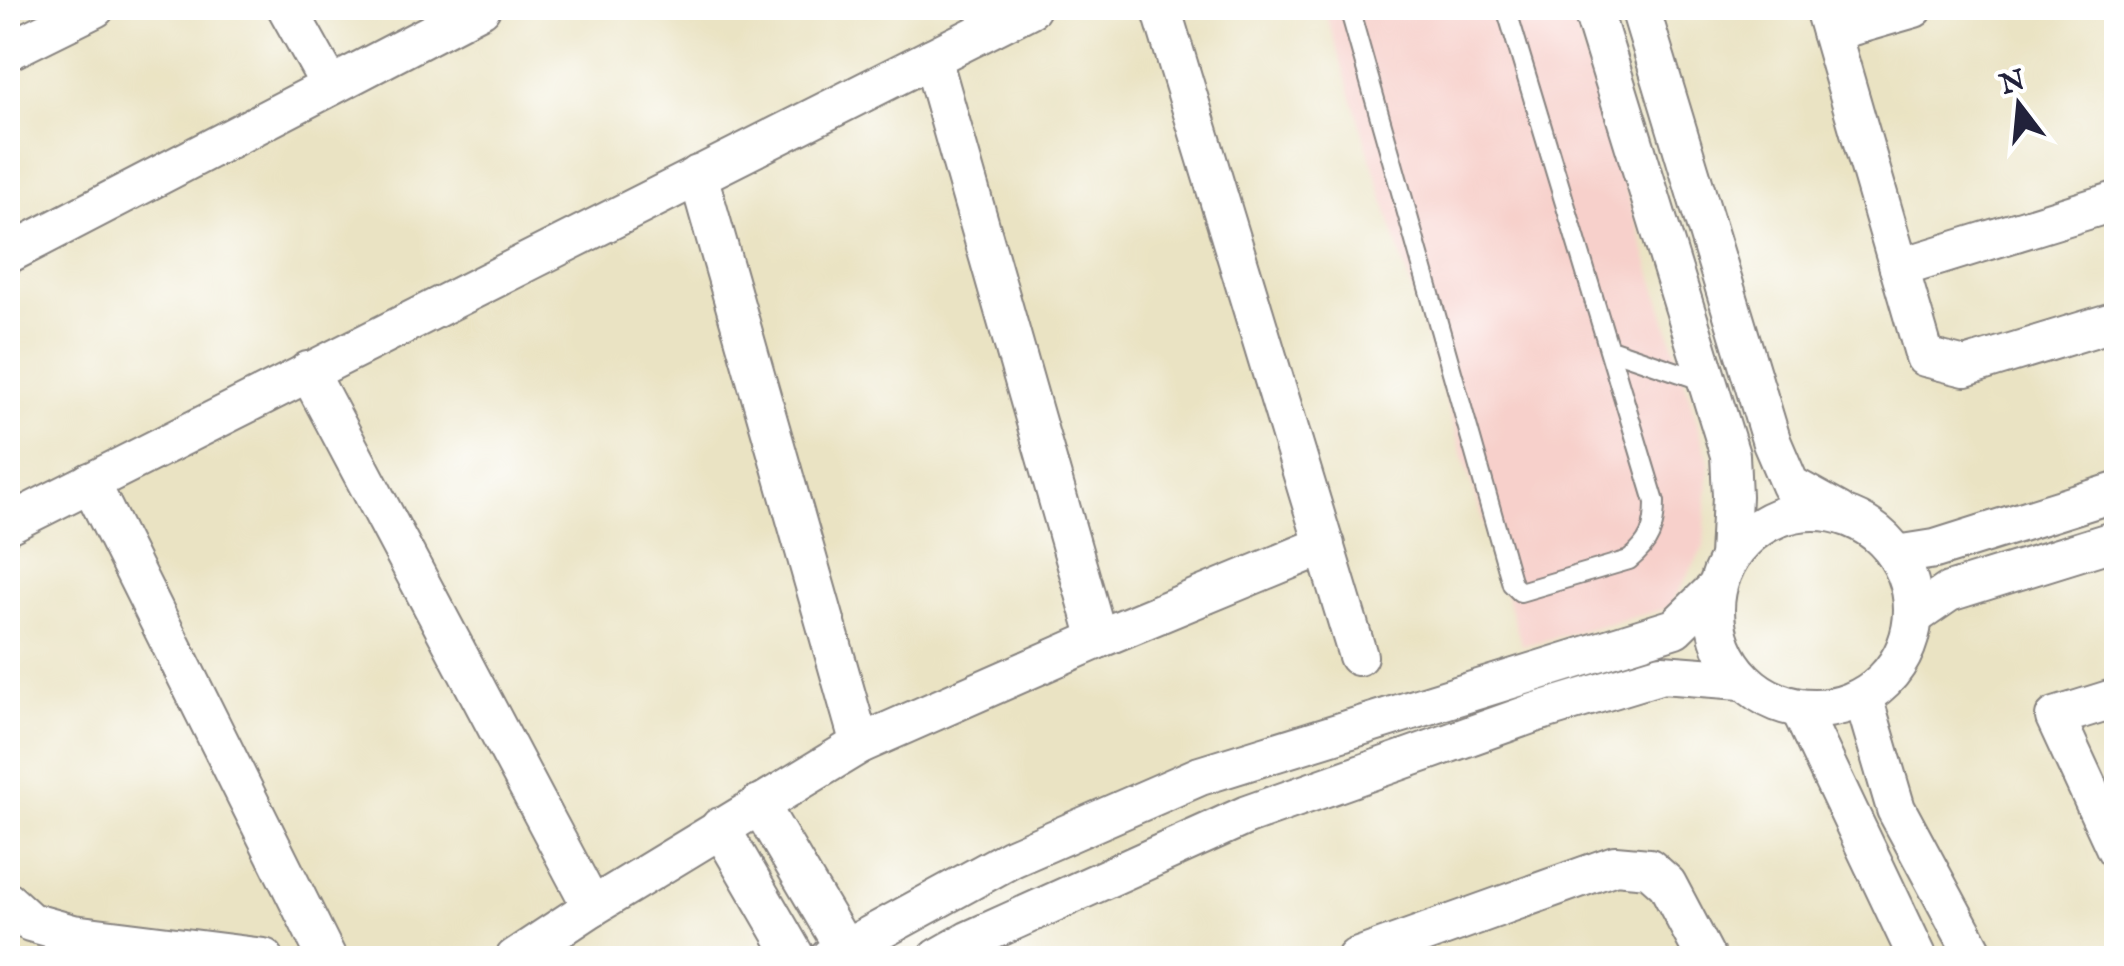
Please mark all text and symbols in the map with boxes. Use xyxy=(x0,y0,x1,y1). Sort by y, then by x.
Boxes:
north arrow xyxy=(1969,55,2069,155)
text: N xyxy=(1995,63,2029,104)

